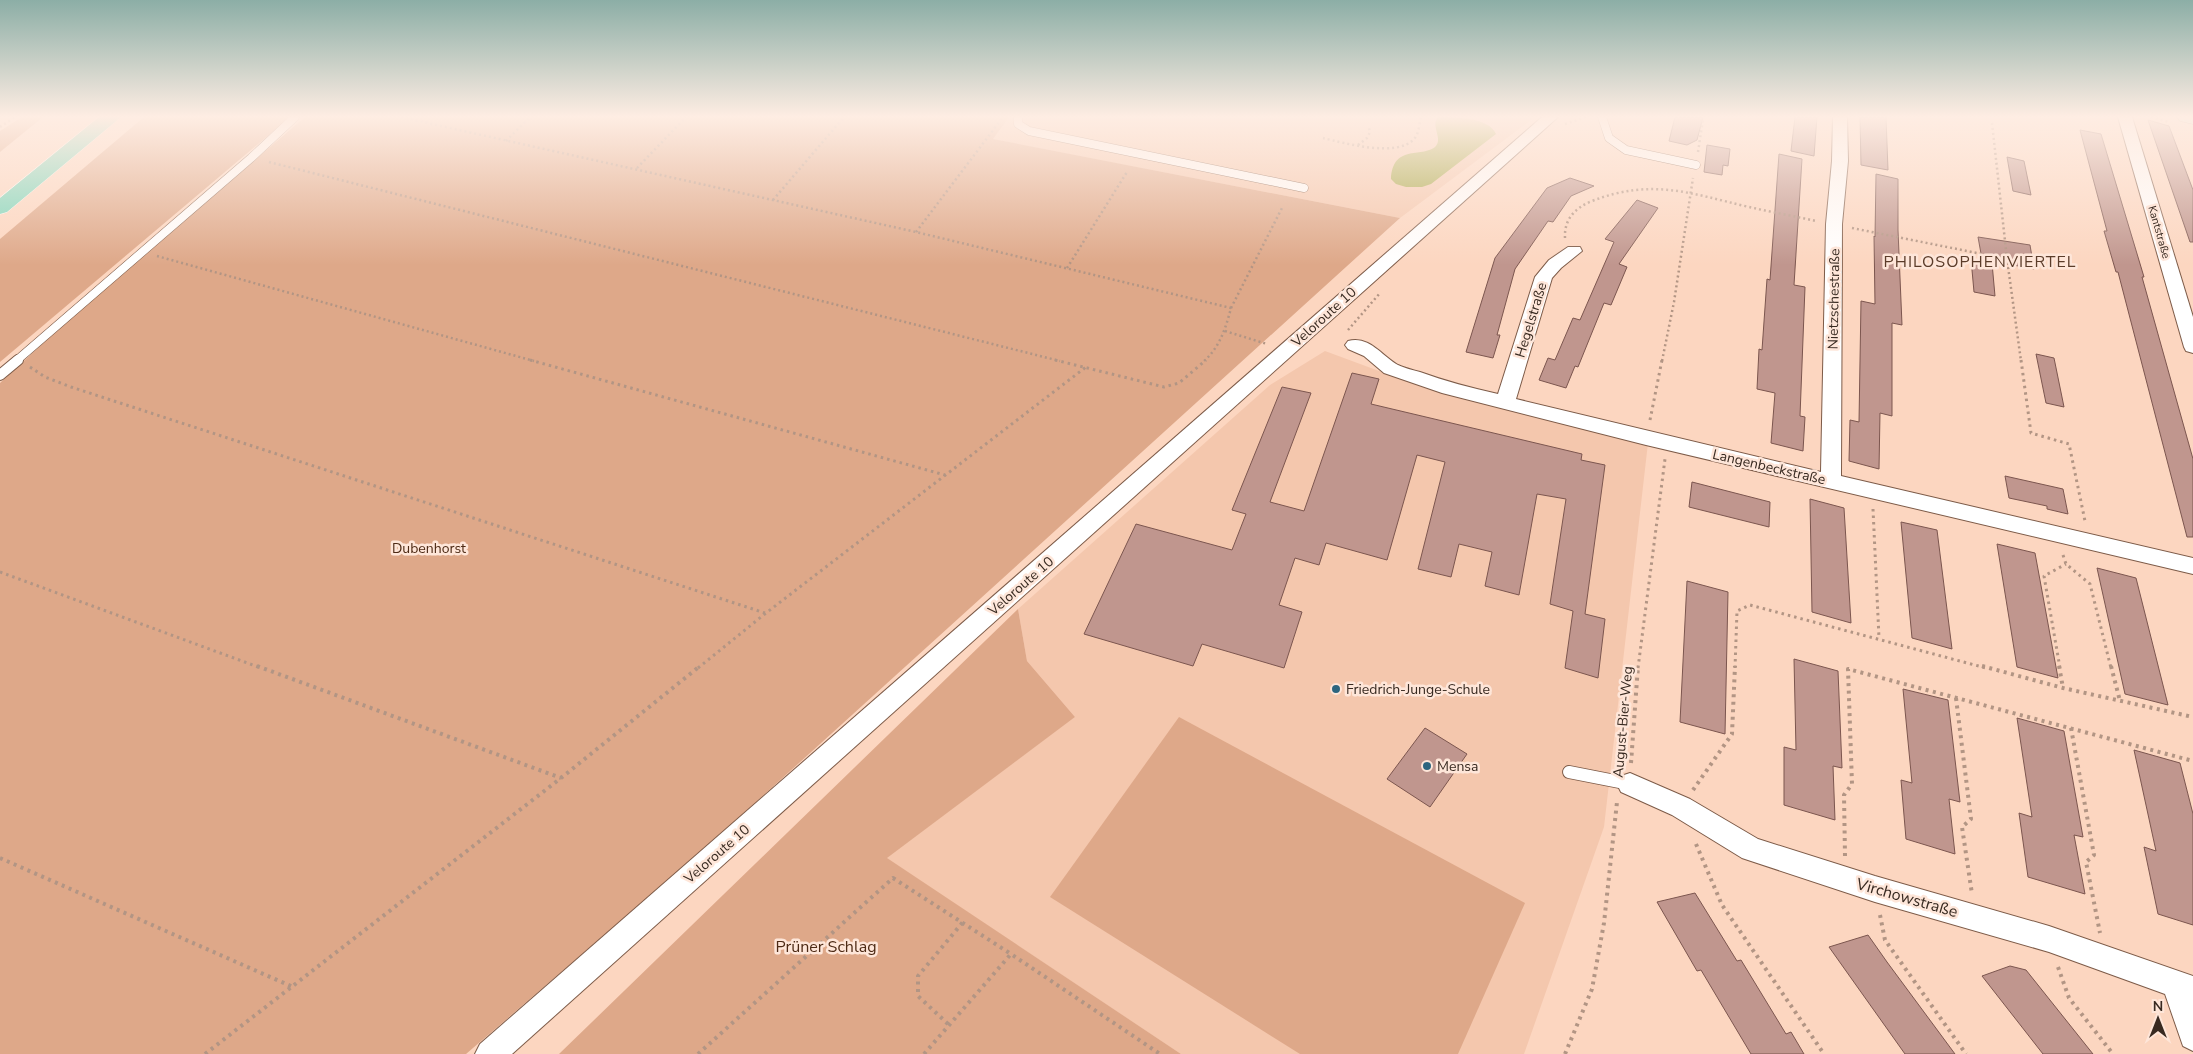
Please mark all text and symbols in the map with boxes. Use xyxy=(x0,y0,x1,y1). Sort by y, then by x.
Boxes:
street label: Kantstraße xyxy=(2144,204,2174,260)
street label: Nietzschestraße xyxy=(1824,248,1844,350)
district label: PHILOSOPHENVIERTEL xyxy=(1884,251,2076,273)
street label: Hegelstraße xyxy=(1511,280,1551,360)
street label: Veloroute 10 xyxy=(1287,283,1361,352)
street label: Langenbeckstraße xyxy=(1711,445,1827,489)
park label: Dubenhorst xyxy=(392,539,466,558)
street label: Veloroute 10 xyxy=(983,552,1058,621)
street label: August-Bier-Weg xyxy=(1609,665,1637,779)
place label: Friedrich-Junge-Schule xyxy=(1346,680,1490,699)
marker: Friedrich-Junge-Schule xyxy=(1330,683,1342,695)
place label: Mensa xyxy=(1437,757,1479,776)
marker: Mensa xyxy=(1421,760,1433,772)
street label: Veloroute 10 xyxy=(679,820,754,889)
street label: Virchowstraße xyxy=(1853,873,1960,923)
park label: Prüner Schlag xyxy=(775,936,877,958)
north arrow xyxy=(2133,994,2183,1044)
text: N xyxy=(2153,997,2163,1016)

